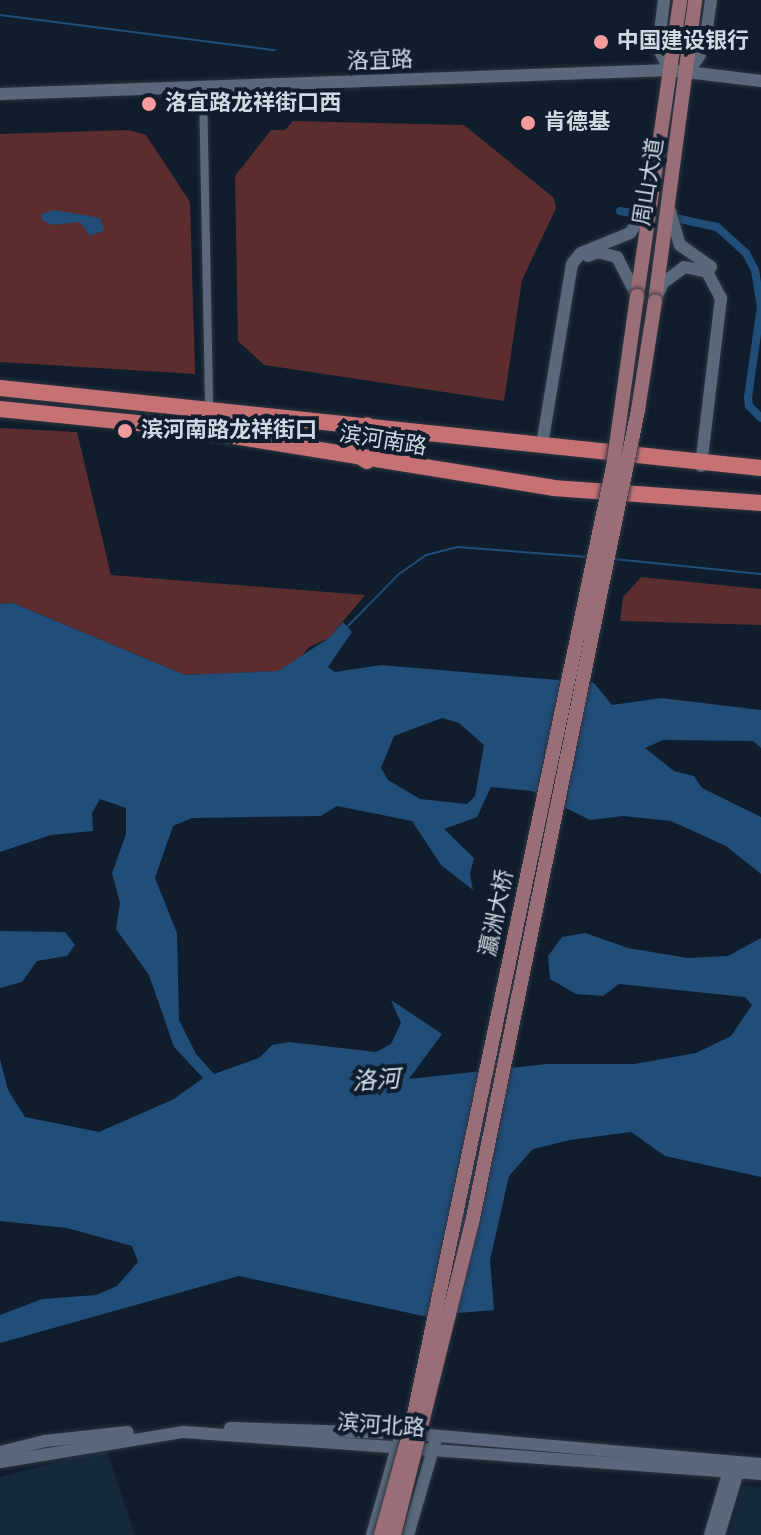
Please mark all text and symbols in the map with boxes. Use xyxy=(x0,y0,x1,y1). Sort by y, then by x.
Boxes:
place label: 中国建设银行 xyxy=(617,29,749,55)
marker: 中国建设银行 xyxy=(592,33,610,51)
street label: 洛宜路 xyxy=(347,47,413,75)
place label: 洛宜路龙祥街口西 xyxy=(165,91,341,117)
marker: 洛宜路龙祥街口西 xyxy=(140,95,158,113)
place label: 肯德基 xyxy=(544,110,610,136)
marker: 肯德基 xyxy=(519,114,537,132)
street label: 周山大道 xyxy=(629,136,669,228)
place label: 滨河南路龙祥街口 xyxy=(141,418,317,444)
street label: 滨河南路 xyxy=(337,421,429,461)
marker: 滨河南路龙祥街口 xyxy=(116,422,134,440)
street label: 瀛洲大桥 xyxy=(475,867,519,959)
water label: 洛河 xyxy=(351,1065,401,1097)
street label: 滨河北路 xyxy=(336,1410,426,1442)

